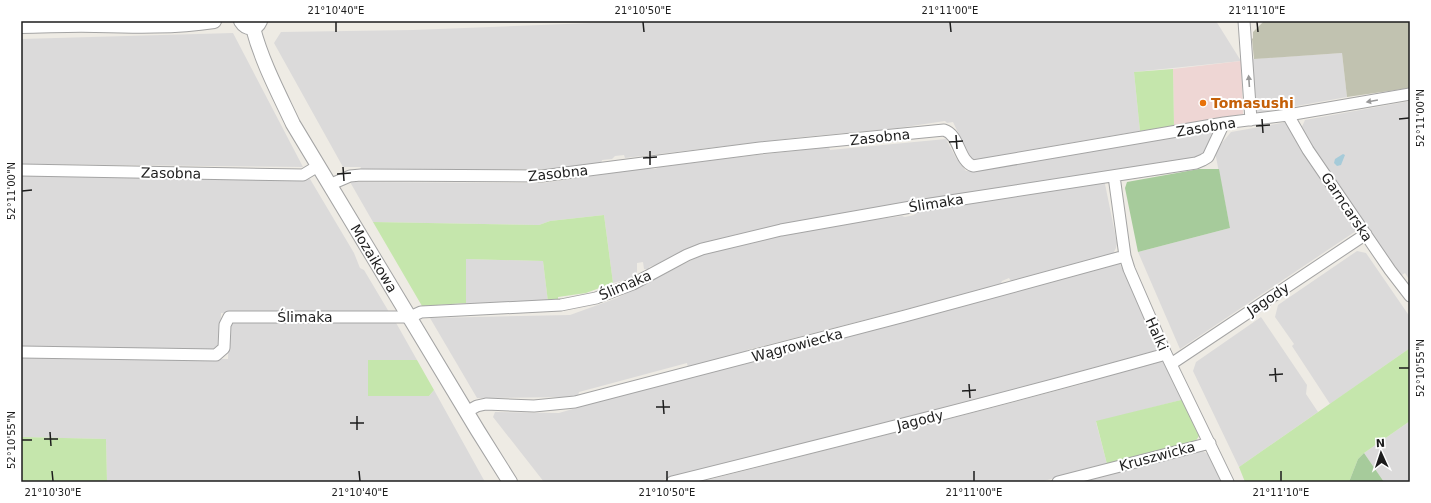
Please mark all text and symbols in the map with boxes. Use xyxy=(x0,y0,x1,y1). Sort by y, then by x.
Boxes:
text: 21°10'40"E xyxy=(308,5,364,16)
text: 21°10'50"E xyxy=(615,5,671,16)
text: 21°11'00"E xyxy=(922,5,978,16)
text: 21°11'10"E xyxy=(1229,5,1285,16)
one-way arrow xyxy=(1245,75,1252,87)
text: 52°11'00"N xyxy=(1415,89,1426,147)
place label: Tomasushi xyxy=(1211,95,1294,111)
marker: Tomasushi xyxy=(1198,98,1208,108)
one-way arrow xyxy=(1365,98,1378,104)
street label: Zasobna xyxy=(1175,114,1237,140)
street label: Zasobna xyxy=(849,126,911,148)
text: 52°11'00"N xyxy=(6,162,17,220)
street label: Zasobna xyxy=(527,162,589,184)
street label: Zasobna xyxy=(141,164,201,182)
street label: Garncarska xyxy=(1318,170,1376,244)
street label: Ślimaka xyxy=(907,190,965,215)
street label: Mozaikowa xyxy=(347,221,401,295)
street label: Ślimaka xyxy=(596,266,654,303)
street label: Jagody xyxy=(1243,279,1292,319)
street label: Ślimaka xyxy=(277,308,333,325)
street label: Halki xyxy=(1143,315,1171,353)
street label: Wągrowiecka xyxy=(750,325,844,365)
text: 52°10'55"N xyxy=(1415,339,1426,397)
street label: Jagody xyxy=(894,407,945,434)
text: 52°10'55"N xyxy=(6,411,17,469)
north arrow xyxy=(1361,433,1401,473)
text: N xyxy=(1376,437,1385,450)
street label: Kruszwicka xyxy=(1117,438,1197,474)
text: 21°10'30"E xyxy=(25,487,81,498)
text: 21°10'40"E xyxy=(332,487,388,498)
text: 21°10'50"E xyxy=(639,487,695,498)
text: 21°11'00"E xyxy=(946,487,1002,498)
text: 21°11'10"E xyxy=(1253,487,1309,498)

